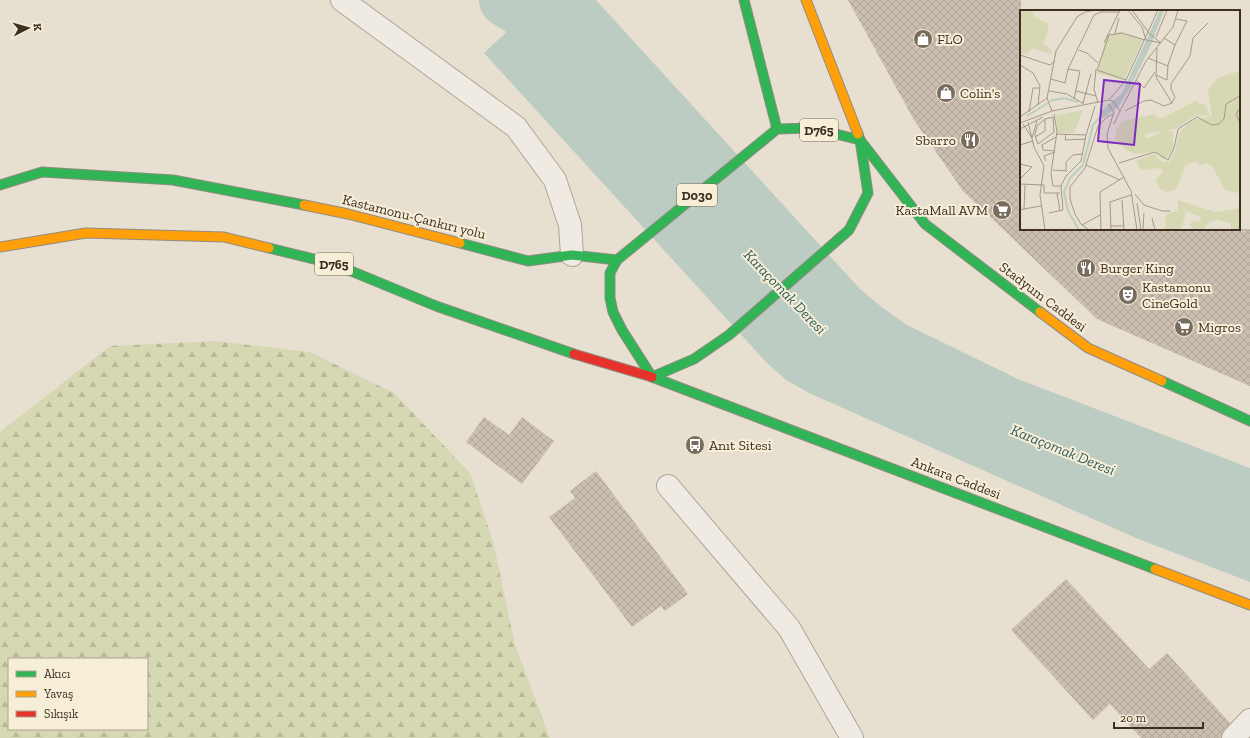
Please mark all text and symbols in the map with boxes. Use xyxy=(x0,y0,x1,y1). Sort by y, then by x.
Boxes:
north arrow xyxy=(8,8,48,48)
inset map xyxy=(1020,10,1240,230)
text: K xyxy=(31,23,44,32)
shop icon: FLO xyxy=(912,28,934,50)
place label: FLO xyxy=(937,31,963,48)
shop icon: Colin's xyxy=(935,82,957,104)
place label: Colin's xyxy=(960,85,1000,102)
road number: D765 xyxy=(800,119,838,141)
restaurant icon: Sbarro xyxy=(959,129,981,151)
place label: Sbarro xyxy=(915,132,956,149)
road number: D030 xyxy=(677,184,717,206)
street label: Kastamonu-Çankırı yolu xyxy=(341,191,488,243)
supermarket icon: KastaMall AVM xyxy=(991,199,1013,221)
place label: KastaMall AVM xyxy=(895,202,988,219)
water label: Karaçomak Deresi xyxy=(740,246,830,338)
road number: D765 xyxy=(315,253,353,275)
restaurant icon: Burger King xyxy=(1075,257,1097,279)
street label: Stadyum Caddesi xyxy=(996,259,1090,335)
place label: Burger King xyxy=(1100,260,1174,277)
place label: Kastamonu CineGold xyxy=(1142,279,1211,312)
theatre icon: Kastamonu CineGold xyxy=(1117,284,1139,306)
supermarket icon: Migros xyxy=(1173,316,1195,338)
place label: Migros xyxy=(1198,319,1241,336)
water label: Karaçomak Deresi xyxy=(1008,421,1118,479)
bus stop icon: Anıt Sitesi xyxy=(684,434,706,456)
place label: Anıt Sitesi xyxy=(709,437,772,454)
street label: Ankara Caddesi xyxy=(909,453,1003,503)
legend xyxy=(8,658,148,730)
text: Akıcı xyxy=(44,667,71,681)
text: Yavaş xyxy=(43,687,73,701)
scale bar xyxy=(1114,704,1203,730)
text: Sıkışık xyxy=(44,707,79,721)
text: 20 m xyxy=(1120,711,1147,725)

